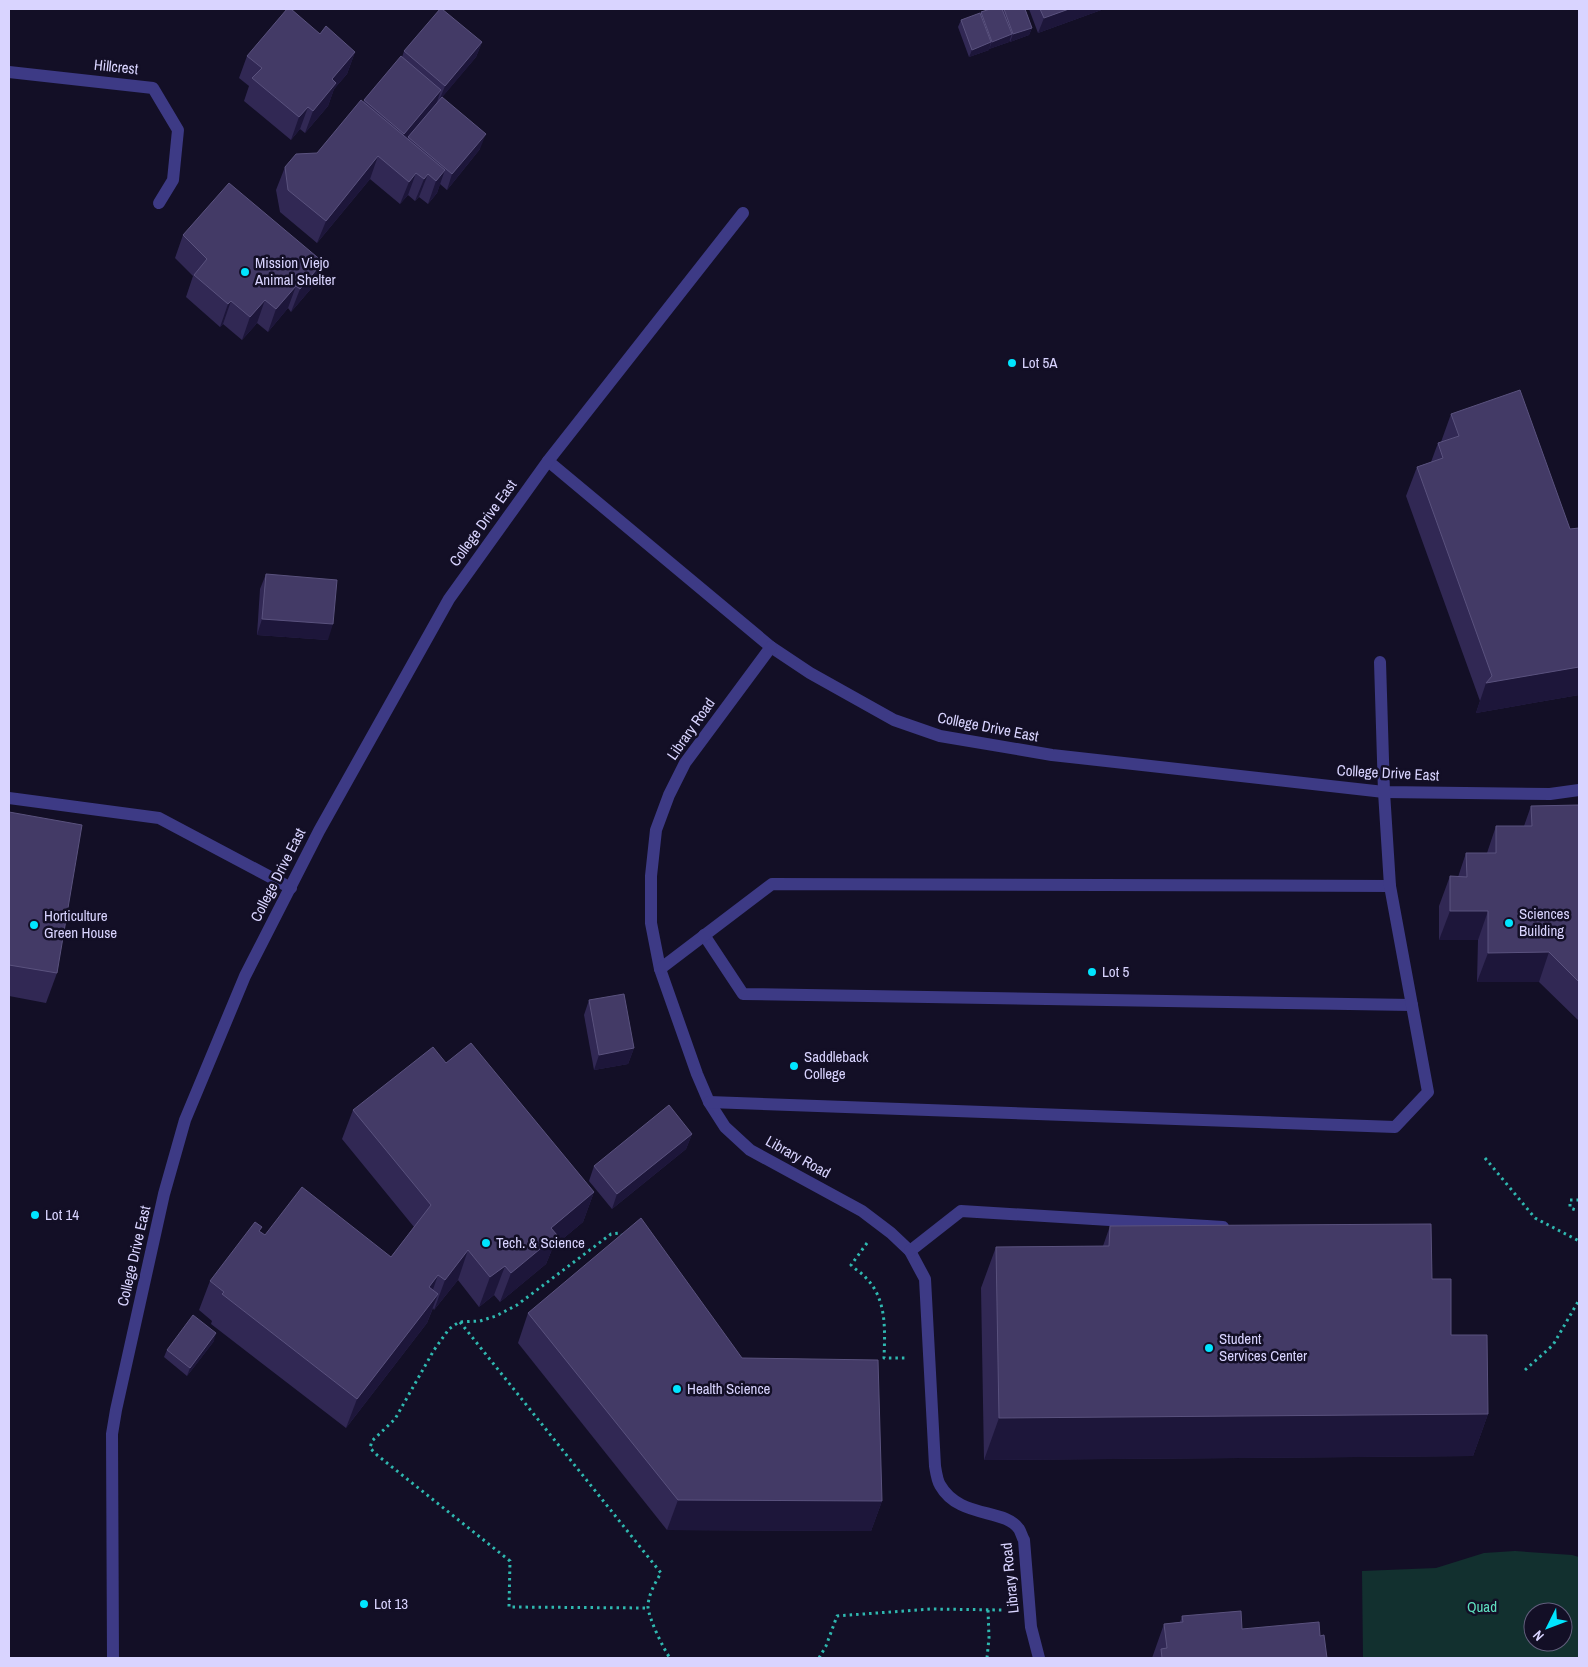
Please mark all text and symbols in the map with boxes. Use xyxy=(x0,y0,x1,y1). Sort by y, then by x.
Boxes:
street label: Hillcrest xyxy=(93,54,140,79)
place label: Mission Viejo Animal Shelter xyxy=(254,252,336,290)
marker: Mission Viejo Animal Shelter xyxy=(239,266,251,278)
place label: Lot 5A xyxy=(1022,352,1058,373)
marker: Lot 5A xyxy=(1006,357,1018,369)
street label: College Drive East xyxy=(444,475,522,570)
street label: Library Road xyxy=(662,694,720,764)
street label: College Drive East xyxy=(936,706,1041,747)
street label: College Drive East xyxy=(1336,759,1440,786)
street label: College Drive East xyxy=(245,824,310,925)
place label: Sciences Building xyxy=(1519,903,1570,941)
place label: Horticulture Green House xyxy=(44,905,117,943)
marker: Sciences Building xyxy=(1503,917,1515,929)
marker: Horticulture Green House xyxy=(28,919,40,931)
place label: Lot 5 xyxy=(1102,961,1130,982)
marker: Lot 5 xyxy=(1086,966,1098,978)
place label: Saddleback College xyxy=(804,1046,869,1084)
marker: Saddleback College xyxy=(788,1060,800,1072)
street label: Library Road xyxy=(762,1130,834,1183)
street label: College Drive East xyxy=(112,1203,155,1308)
place label: Lot 14 xyxy=(45,1204,79,1225)
marker: Lot 14 xyxy=(29,1209,41,1221)
place label: Tech. & Science xyxy=(496,1232,585,1253)
marker: Tech. & Science xyxy=(480,1237,492,1249)
place label: Student Services Center xyxy=(1219,1328,1307,1366)
marker: Student Services Center xyxy=(1203,1342,1215,1354)
place label: Health Science xyxy=(687,1378,771,1399)
marker: Health Science xyxy=(671,1383,683,1395)
street label: Library Road xyxy=(995,1542,1024,1615)
place label: Lot 13 xyxy=(374,1593,408,1614)
park label: Quad xyxy=(1467,1596,1497,1617)
marker: Lot 13 xyxy=(358,1598,370,1610)
north arrow xyxy=(1523,1602,1573,1652)
text: N xyxy=(1529,1627,1548,1645)

